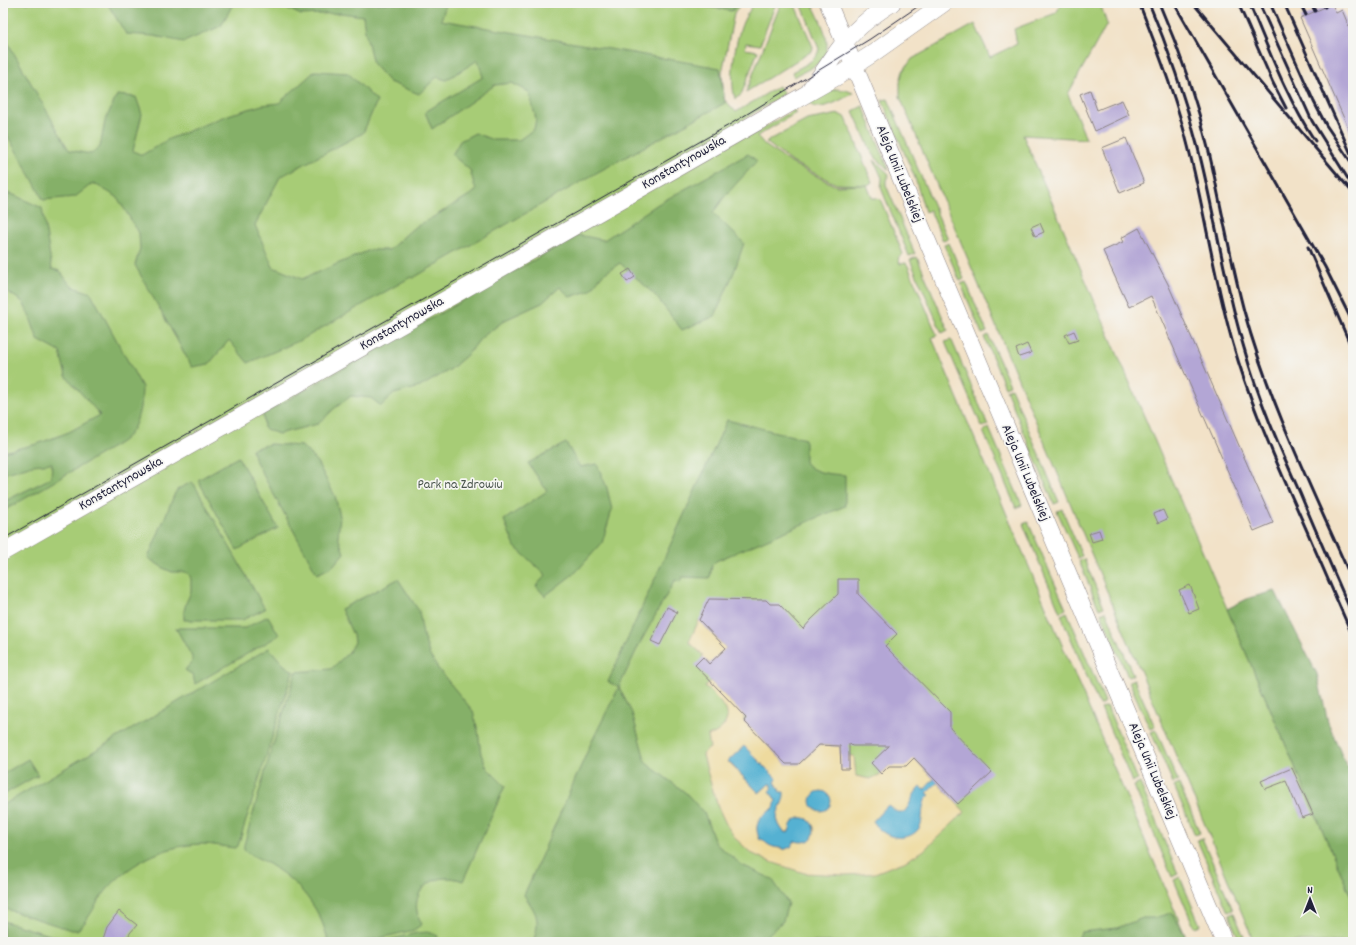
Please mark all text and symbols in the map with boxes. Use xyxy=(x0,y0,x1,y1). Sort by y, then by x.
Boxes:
street label: Aleja Unii Lubelskiej xyxy=(870,122,928,226)
street label: Konstantynowska xyxy=(638,131,730,195)
street label: Konstantynowska xyxy=(356,292,448,356)
street label: Aleja Unii Lubelskiej xyxy=(996,421,1054,525)
street label: Konstantynowska xyxy=(75,452,167,516)
park label: Park na Zdrowiu xyxy=(417,475,503,495)
street label: Aleja Unii Lubelskiej xyxy=(1123,719,1181,823)
north arrow xyxy=(1290,879,1330,919)
text: N xyxy=(1307,883,1313,899)

